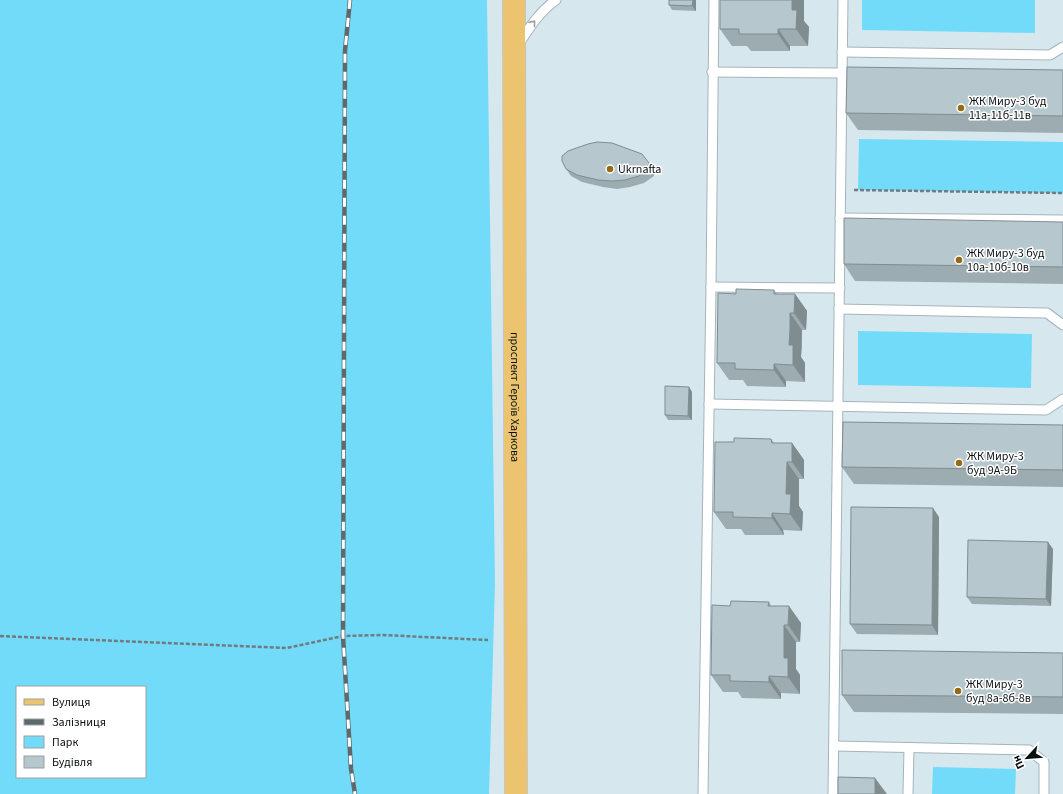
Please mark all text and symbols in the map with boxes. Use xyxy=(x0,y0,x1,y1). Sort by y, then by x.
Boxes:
one-way arrow xyxy=(529,21,536,28)
place label: ЖК Миру-3 буд 11а-11б-11в xyxy=(969,93,1047,124)
marker: ЖК Миру-3 буд 11а-11б-11в xyxy=(956,103,966,113)
place label: Ukrnafta xyxy=(618,161,661,178)
marker: Ukrnafta xyxy=(605,164,615,174)
place label: ЖК Миру-3 буд 10а-10б-10в xyxy=(967,245,1045,276)
marker: ЖК Миру-3 буд 10а-10б-10в xyxy=(954,255,964,265)
street label: проспект Героїв Харкова xyxy=(506,332,524,462)
place label: ЖК Миру-3 буд 9А-9Б xyxy=(967,448,1024,479)
marker: ЖК Миру-3 буд 9А-9Б xyxy=(954,458,964,468)
place label: ЖК Миру-3 буд 8а-8б-8в xyxy=(966,676,1031,707)
legend xyxy=(16,686,146,778)
marker: ЖК Миру-3 буд 8а-8б-8в xyxy=(953,686,963,696)
text: Вулиця xyxy=(52,694,90,711)
text: Залізниця xyxy=(52,714,106,731)
text: Парк xyxy=(52,734,78,751)
north arrow xyxy=(1007,738,1047,778)
text: Пн xyxy=(1009,753,1028,772)
text: Будівля xyxy=(52,754,92,771)

